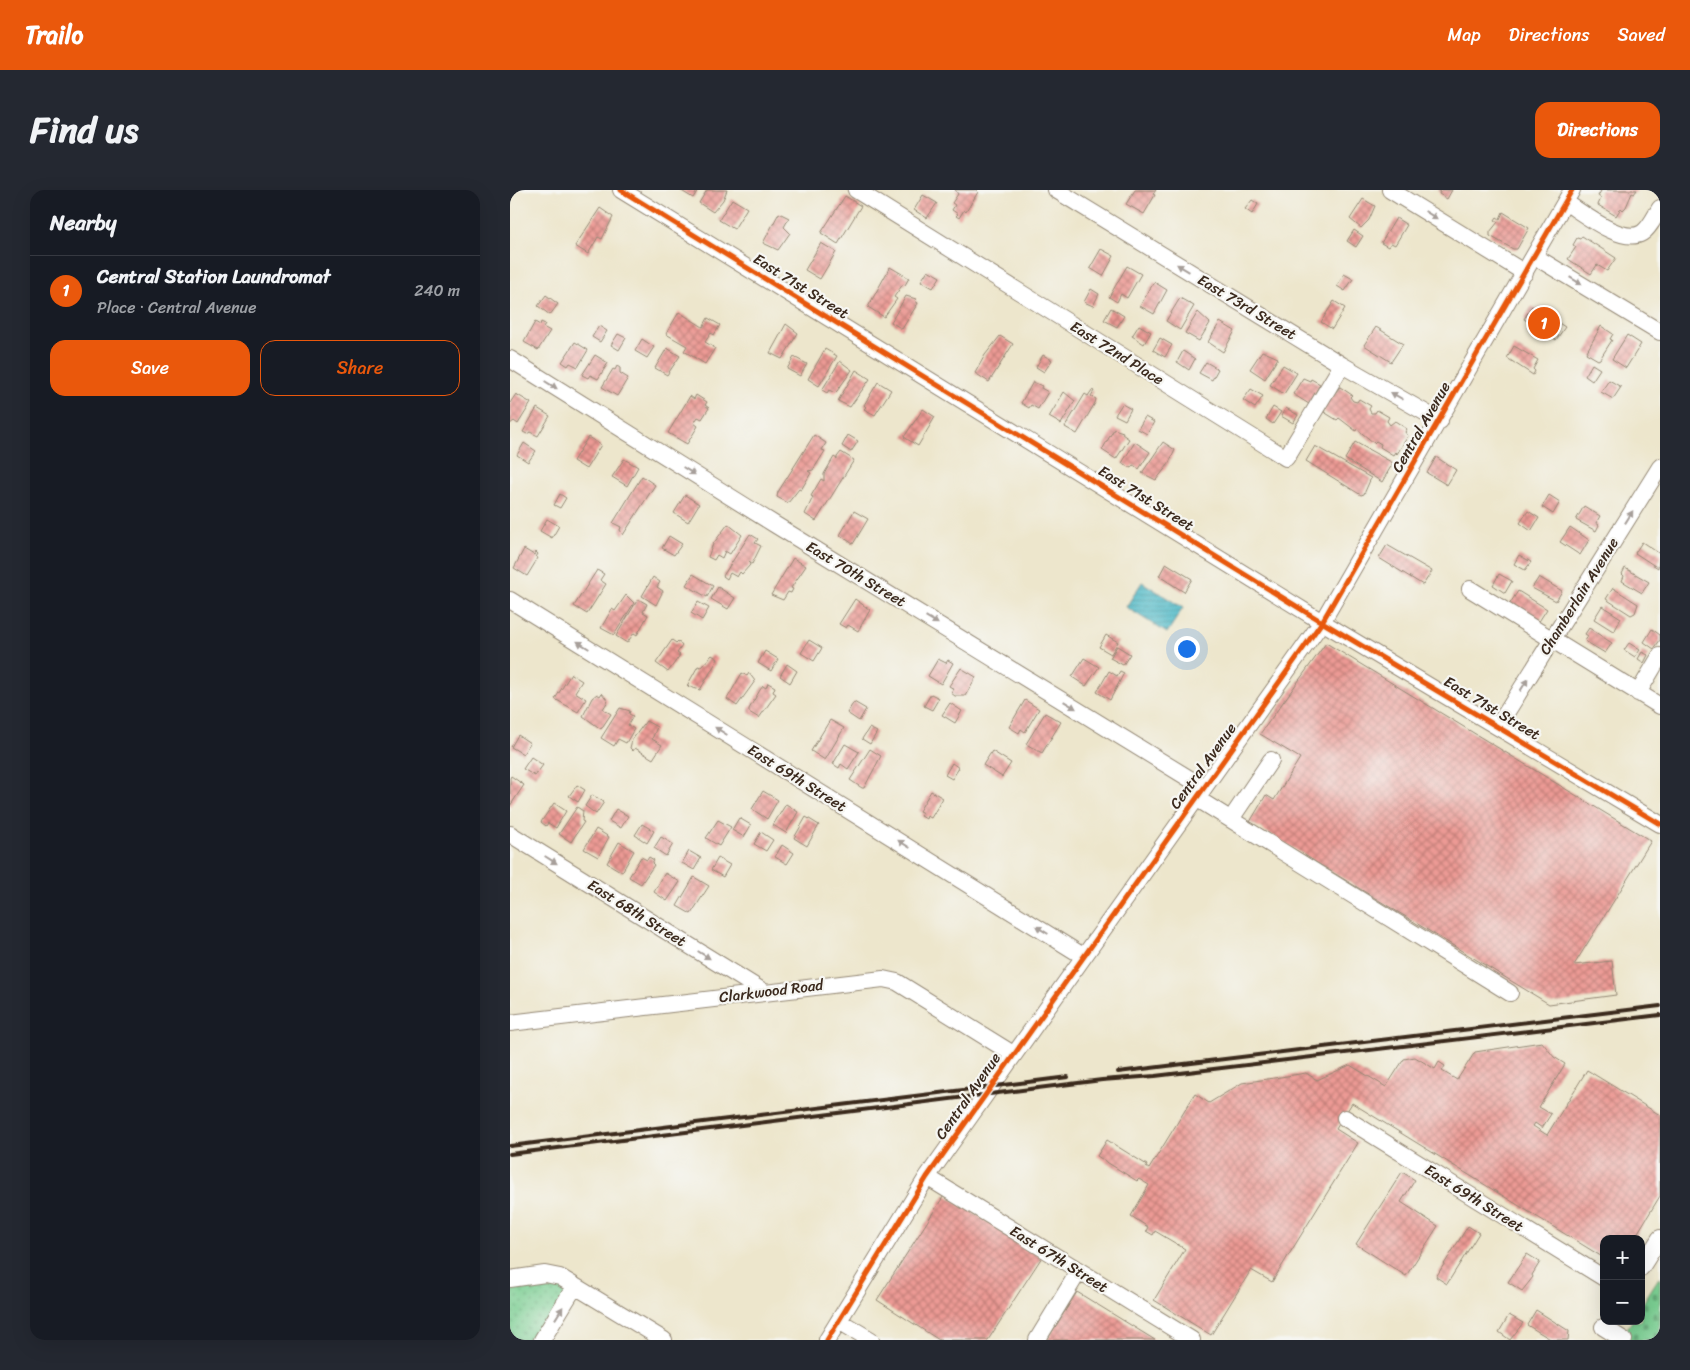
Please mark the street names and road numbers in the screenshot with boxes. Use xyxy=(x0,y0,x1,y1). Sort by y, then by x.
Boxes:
street label: East 71st Street xyxy=(748,246,854,326)
street label: East 73rd Street xyxy=(1192,267,1302,347)
street label: East 72nd Place xyxy=(1065,314,1169,392)
street label: Central Avenue xyxy=(1384,376,1458,477)
street label: East 71st Street xyxy=(1093,458,1199,538)
street label: Chamberlain Avenue xyxy=(1532,532,1626,660)
street label: East 70th Street xyxy=(801,534,912,615)
street label: East 71st Street xyxy=(1439,669,1546,747)
street label: Central Avenue xyxy=(1163,717,1244,815)
street label: East 69th Street xyxy=(742,737,852,819)
street label: East 68th Street xyxy=(582,872,692,954)
street label: Clarkwood Road xyxy=(717,972,826,1010)
street label: Central Avenue xyxy=(928,1047,1008,1145)
street label: East 69th Street xyxy=(1419,1157,1529,1239)
street label: East 67th Street xyxy=(1005,1218,1114,1300)

